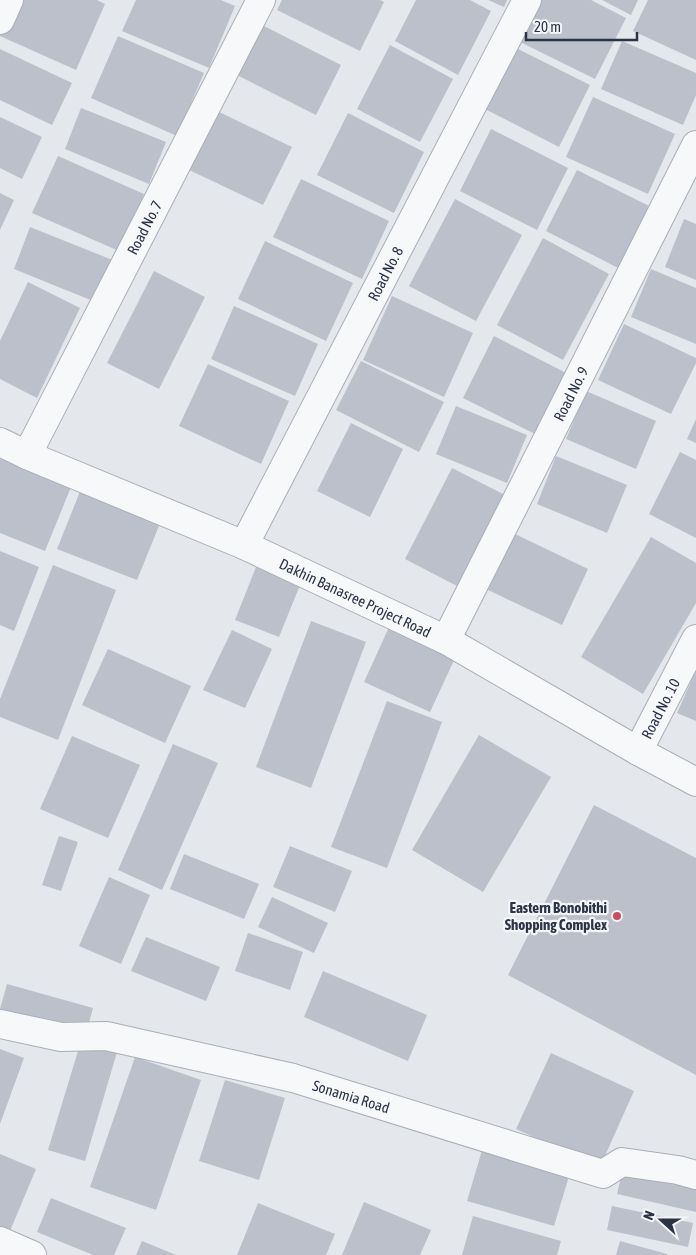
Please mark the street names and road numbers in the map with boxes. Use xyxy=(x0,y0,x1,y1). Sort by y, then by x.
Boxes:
street label: Road No. 7 xyxy=(123,197,165,257)
street label: Road No. 8 xyxy=(364,244,406,303)
street label: Road No. 9 xyxy=(550,364,591,424)
street label: Dakhin Banasree Project Road xyxy=(277,554,434,640)
street label: Road No. 10 xyxy=(637,675,683,741)
street label: Sonamia Road xyxy=(311,1076,392,1116)

